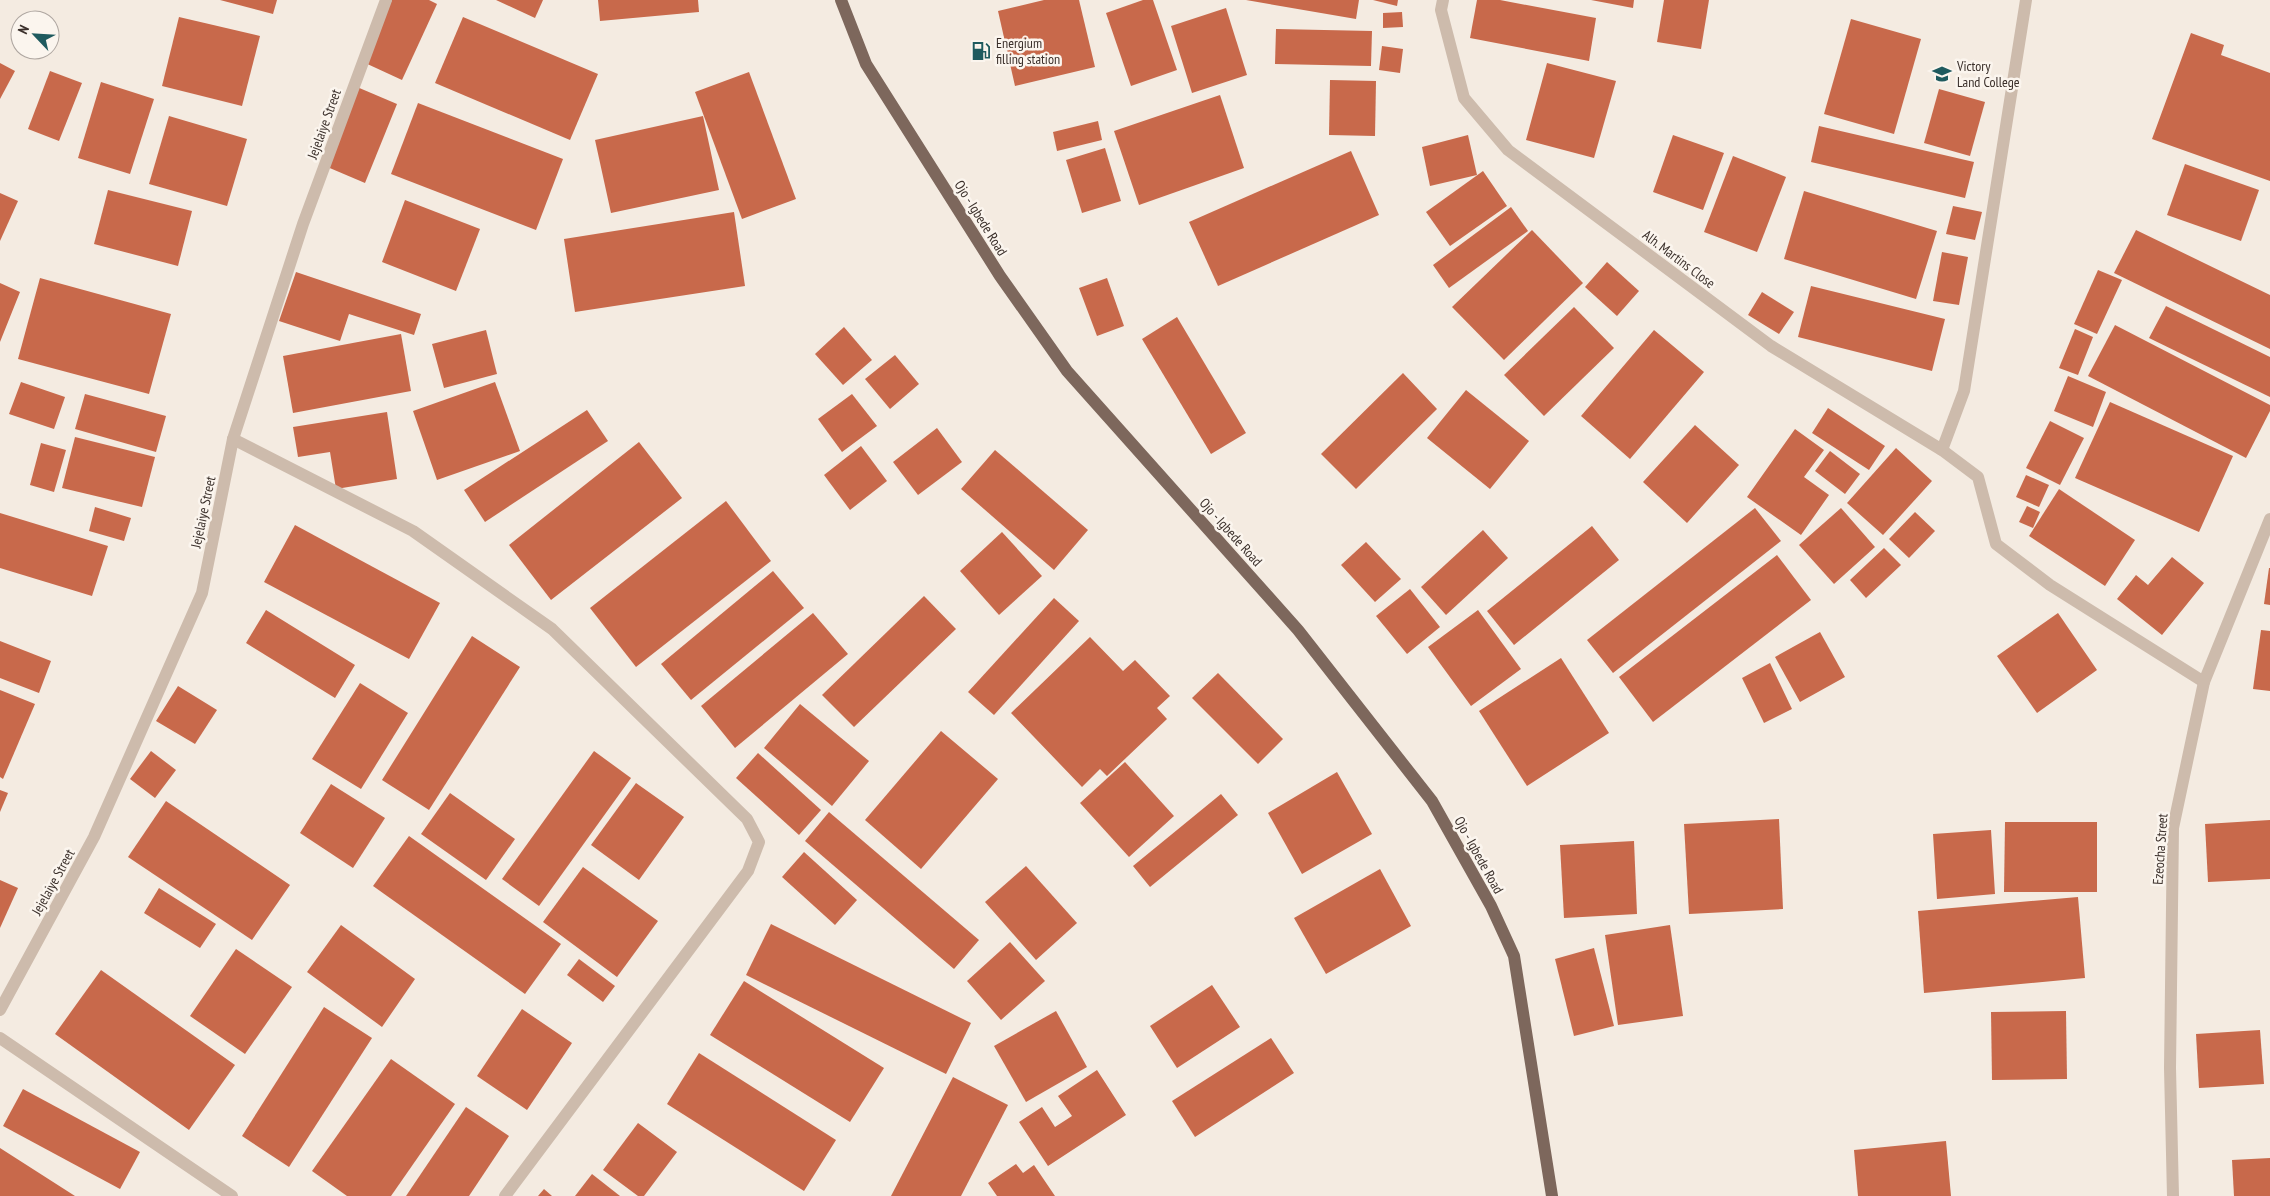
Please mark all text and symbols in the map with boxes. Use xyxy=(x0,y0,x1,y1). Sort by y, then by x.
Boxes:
north arrow xyxy=(10,10,60,60)
text: N xyxy=(13,22,33,37)
place label: Energium filling station xyxy=(996,34,1060,68)
fuel station icon: Energium filling station xyxy=(970,40,992,62)
place label: Victory Land College xyxy=(1956,57,2020,91)
school or university icon: Victory Land College xyxy=(1931,63,1953,85)
street label: Jejelaiye Street xyxy=(303,87,345,162)
street label: Ojo - Igbede Road xyxy=(951,177,1011,259)
street label: Alh. Martins Close xyxy=(1639,226,1719,292)
street label: Jejelaiye Street xyxy=(186,474,219,550)
street label: Ojo - Igbede Road xyxy=(1196,494,1266,570)
street label: Ojo - Igbede Road xyxy=(1450,813,1508,897)
street label: Ezeocha Street xyxy=(2149,813,2171,885)
street label: Jejelaiye Street xyxy=(27,846,79,919)

